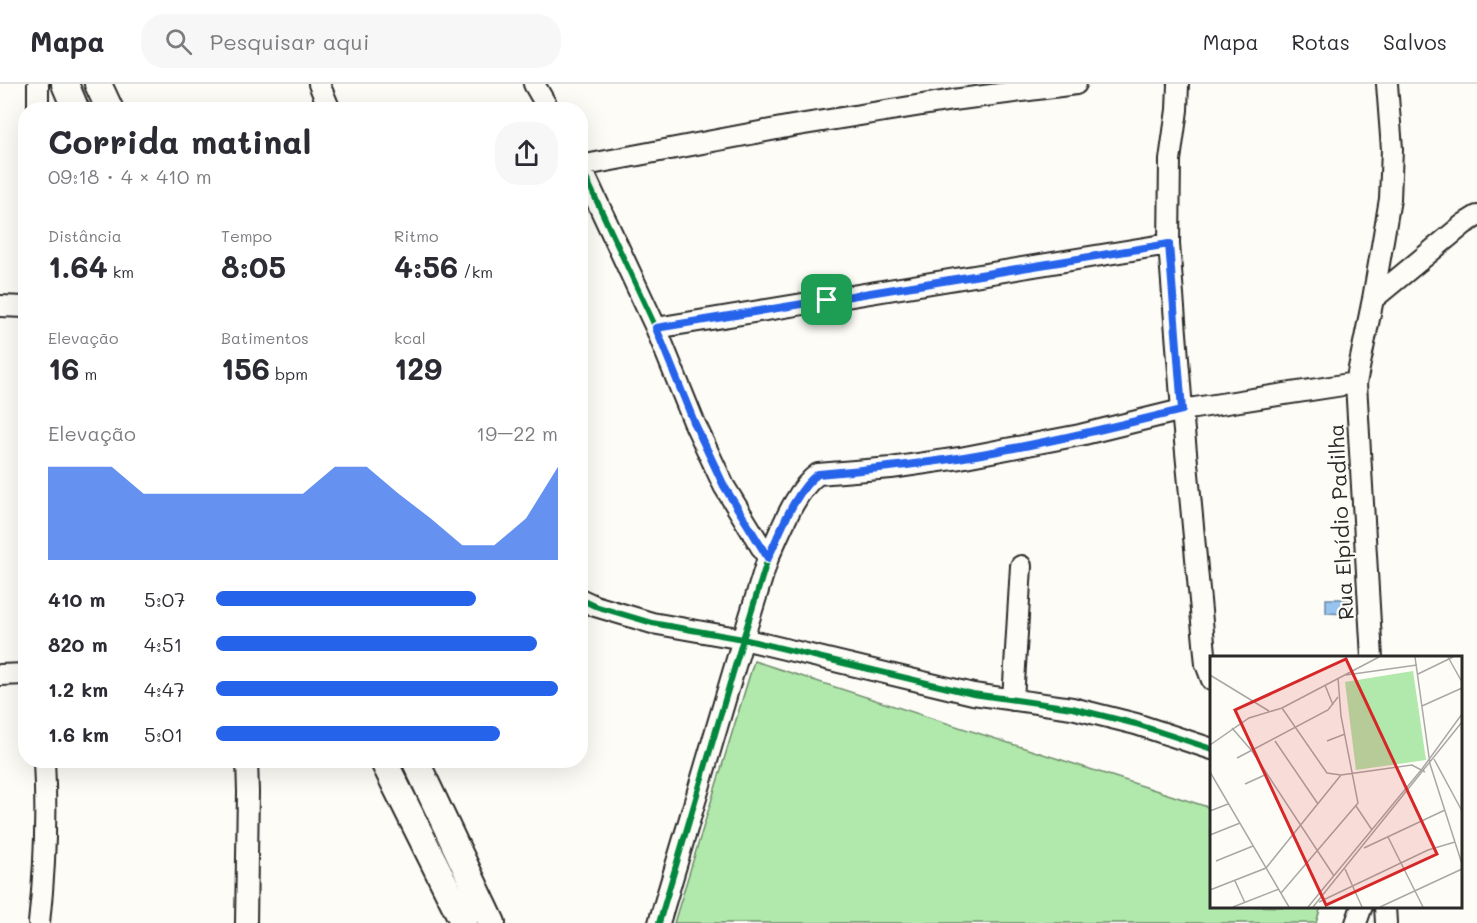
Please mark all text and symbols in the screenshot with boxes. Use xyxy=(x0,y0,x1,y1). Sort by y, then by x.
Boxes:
search box xyxy=(141,14,561,68)
text: Mapa xyxy=(30,23,105,59)
icon: search xyxy=(162,25,195,58)
text: Pesquisar aqui xyxy=(210,27,369,56)
text: Mapa xyxy=(1203,28,1259,55)
text: Rotas xyxy=(1292,28,1350,55)
text: Salvos xyxy=(1383,28,1447,55)
text: Corrida matinal xyxy=(48,119,311,162)
button: share xyxy=(495,122,558,185)
text: 09:18 · 4 × 410 m xyxy=(48,163,212,189)
text: Distância xyxy=(48,225,122,246)
text: Tempo xyxy=(221,225,272,246)
text: Ritmo xyxy=(394,225,438,246)
text: 1.64 xyxy=(48,246,108,286)
text: 8:05 xyxy=(221,246,286,286)
text: 4:56 xyxy=(394,246,458,286)
text: km xyxy=(108,261,134,282)
text: /km xyxy=(458,261,493,282)
pin xyxy=(801,274,852,325)
icon: arrive xyxy=(810,283,843,316)
text: Elevação xyxy=(48,327,118,348)
text: Batimentos xyxy=(221,327,309,348)
text: kcal xyxy=(394,327,426,348)
text: 16 xyxy=(48,348,79,388)
text: 156 xyxy=(221,348,270,388)
text: 129 xyxy=(394,348,442,388)
text: m xyxy=(79,363,97,384)
text: bpm xyxy=(270,363,308,384)
text: Elevação xyxy=(48,420,136,446)
text: 19–22 m xyxy=(476,420,558,446)
street label: Rua Elpídio Padilha xyxy=(1321,423,1359,621)
text: 410 m xyxy=(48,586,105,612)
text: 5:07 xyxy=(144,586,185,612)
text: 820 m xyxy=(48,631,108,657)
text: 4:51 xyxy=(144,631,183,657)
inset map xyxy=(1210,656,1462,908)
text: 1.2 km xyxy=(48,676,108,702)
text: 4:47 xyxy=(144,676,185,702)
text: 1.6 km xyxy=(48,721,109,747)
text: 5:01 xyxy=(144,721,183,747)

